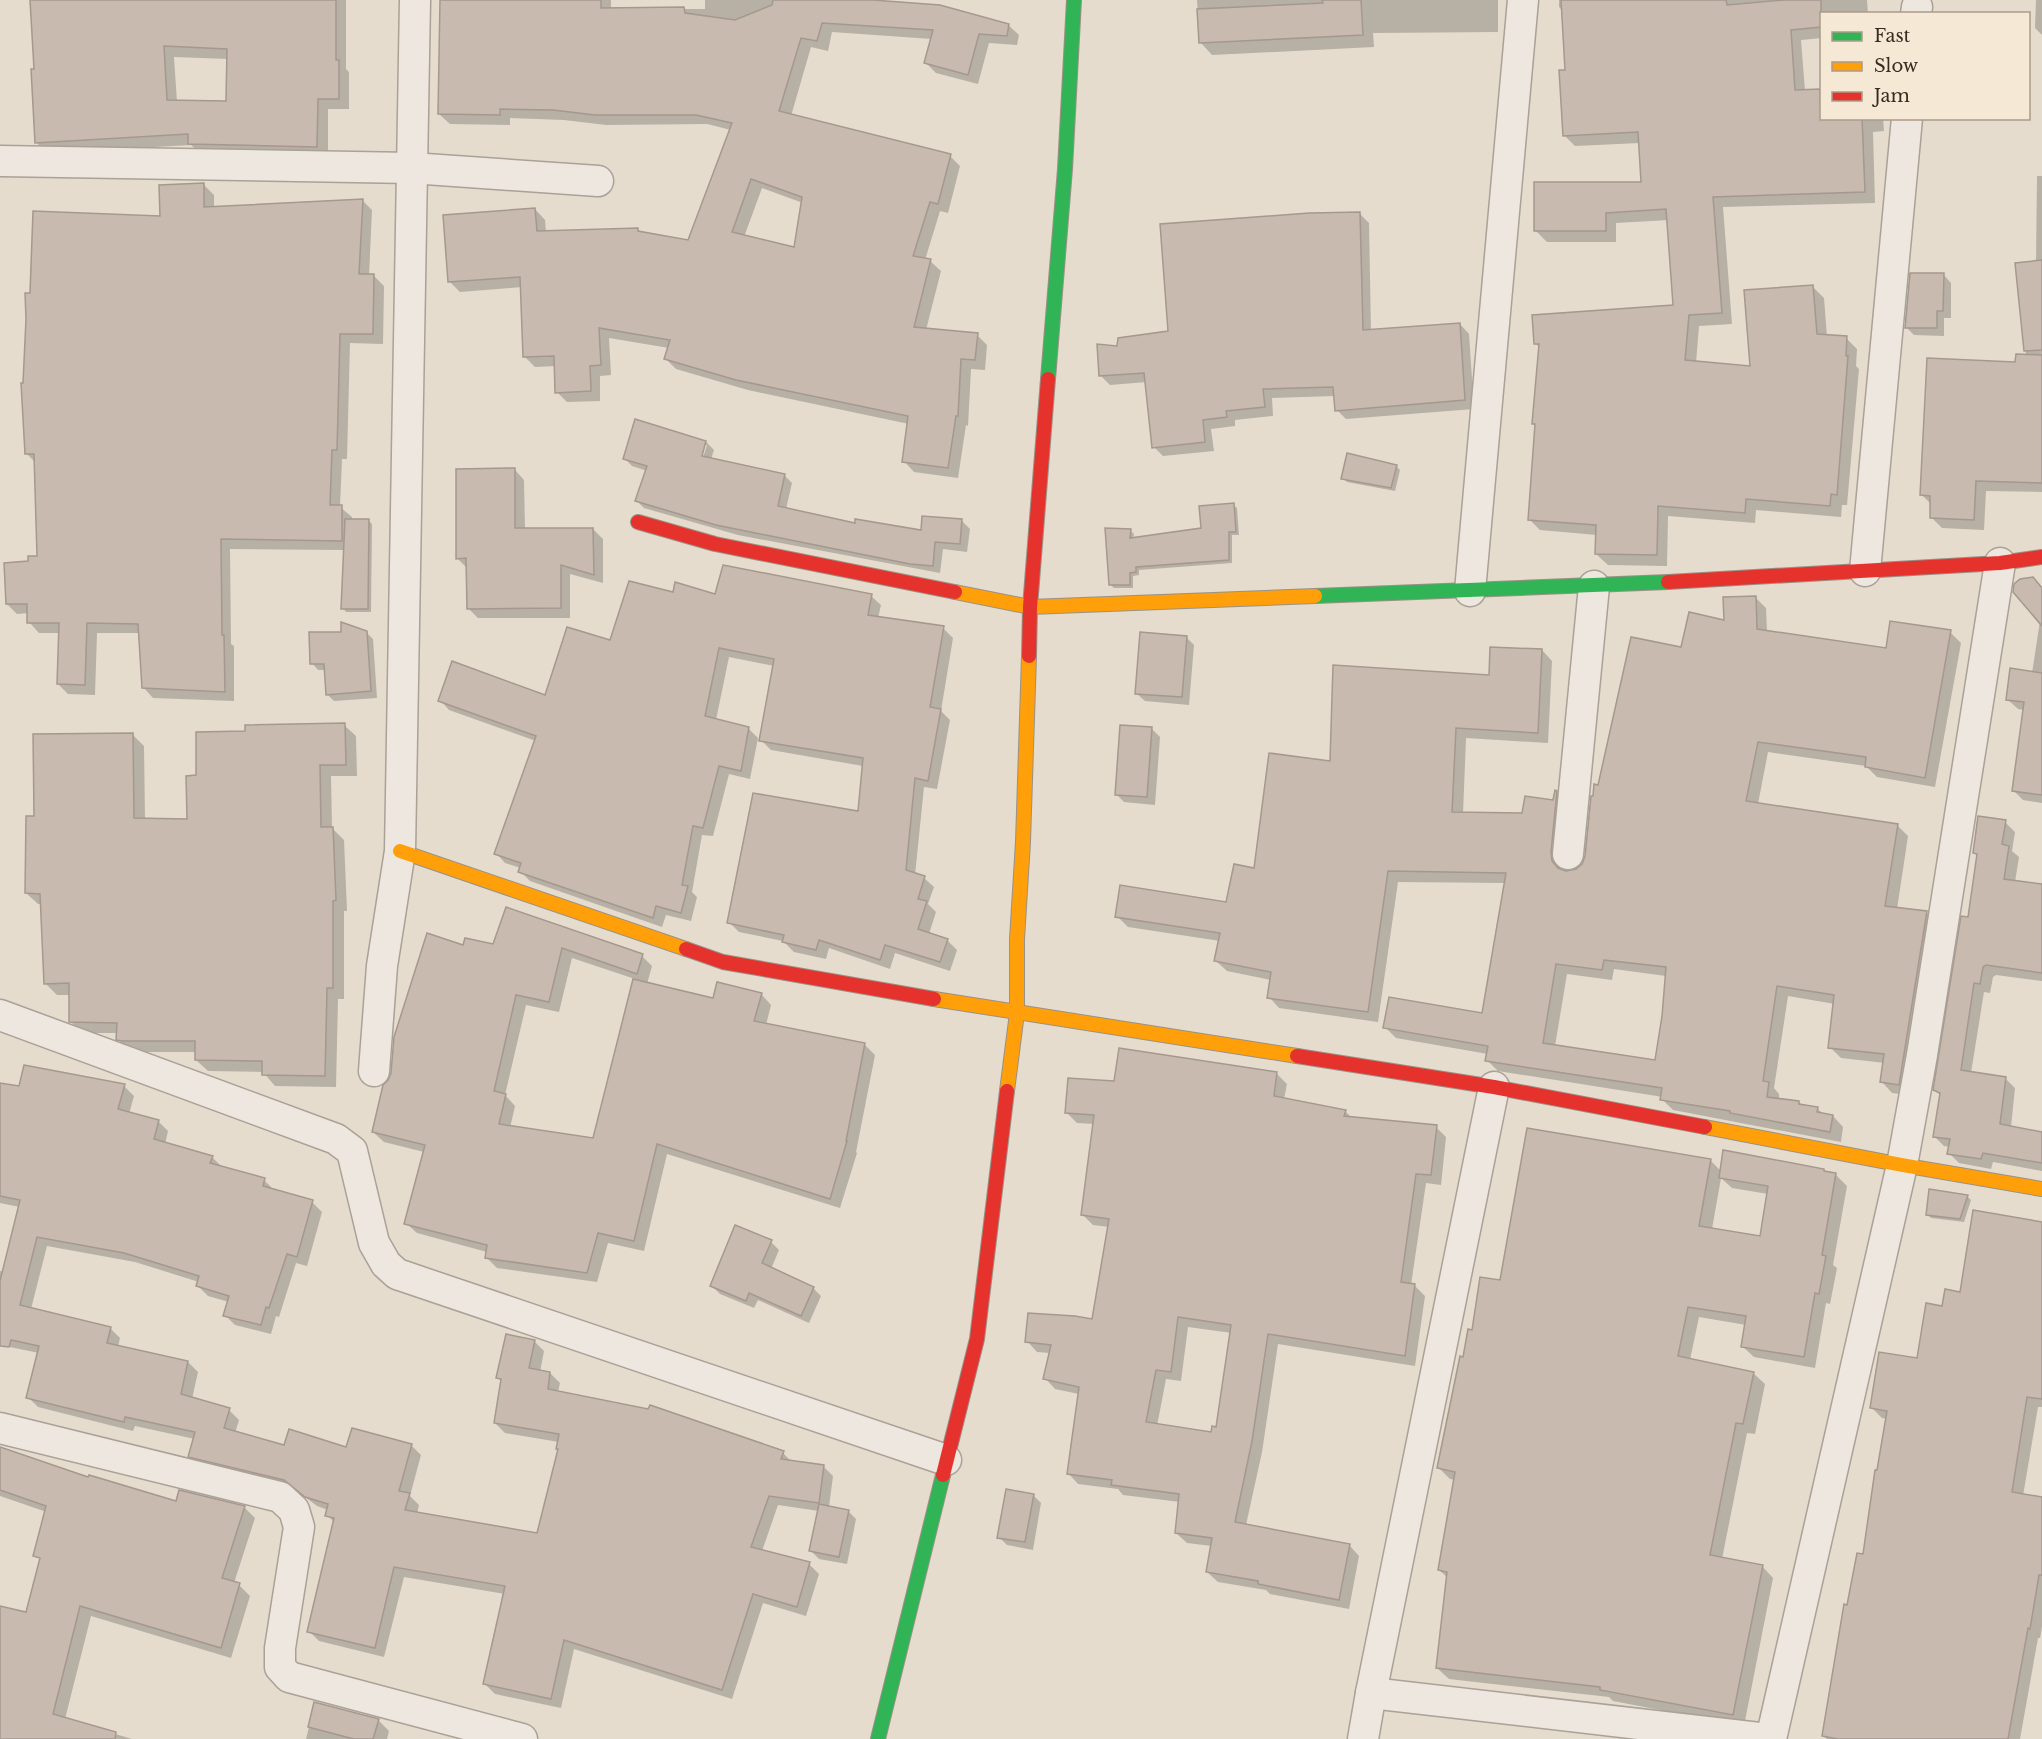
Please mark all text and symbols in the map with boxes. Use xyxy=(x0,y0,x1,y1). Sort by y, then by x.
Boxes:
legend xyxy=(1820,12,2030,120)
text: Fast xyxy=(1874,25,1911,47)
text: Slow xyxy=(1874,55,1919,77)
text: Jam xyxy=(1872,85,1910,107)

